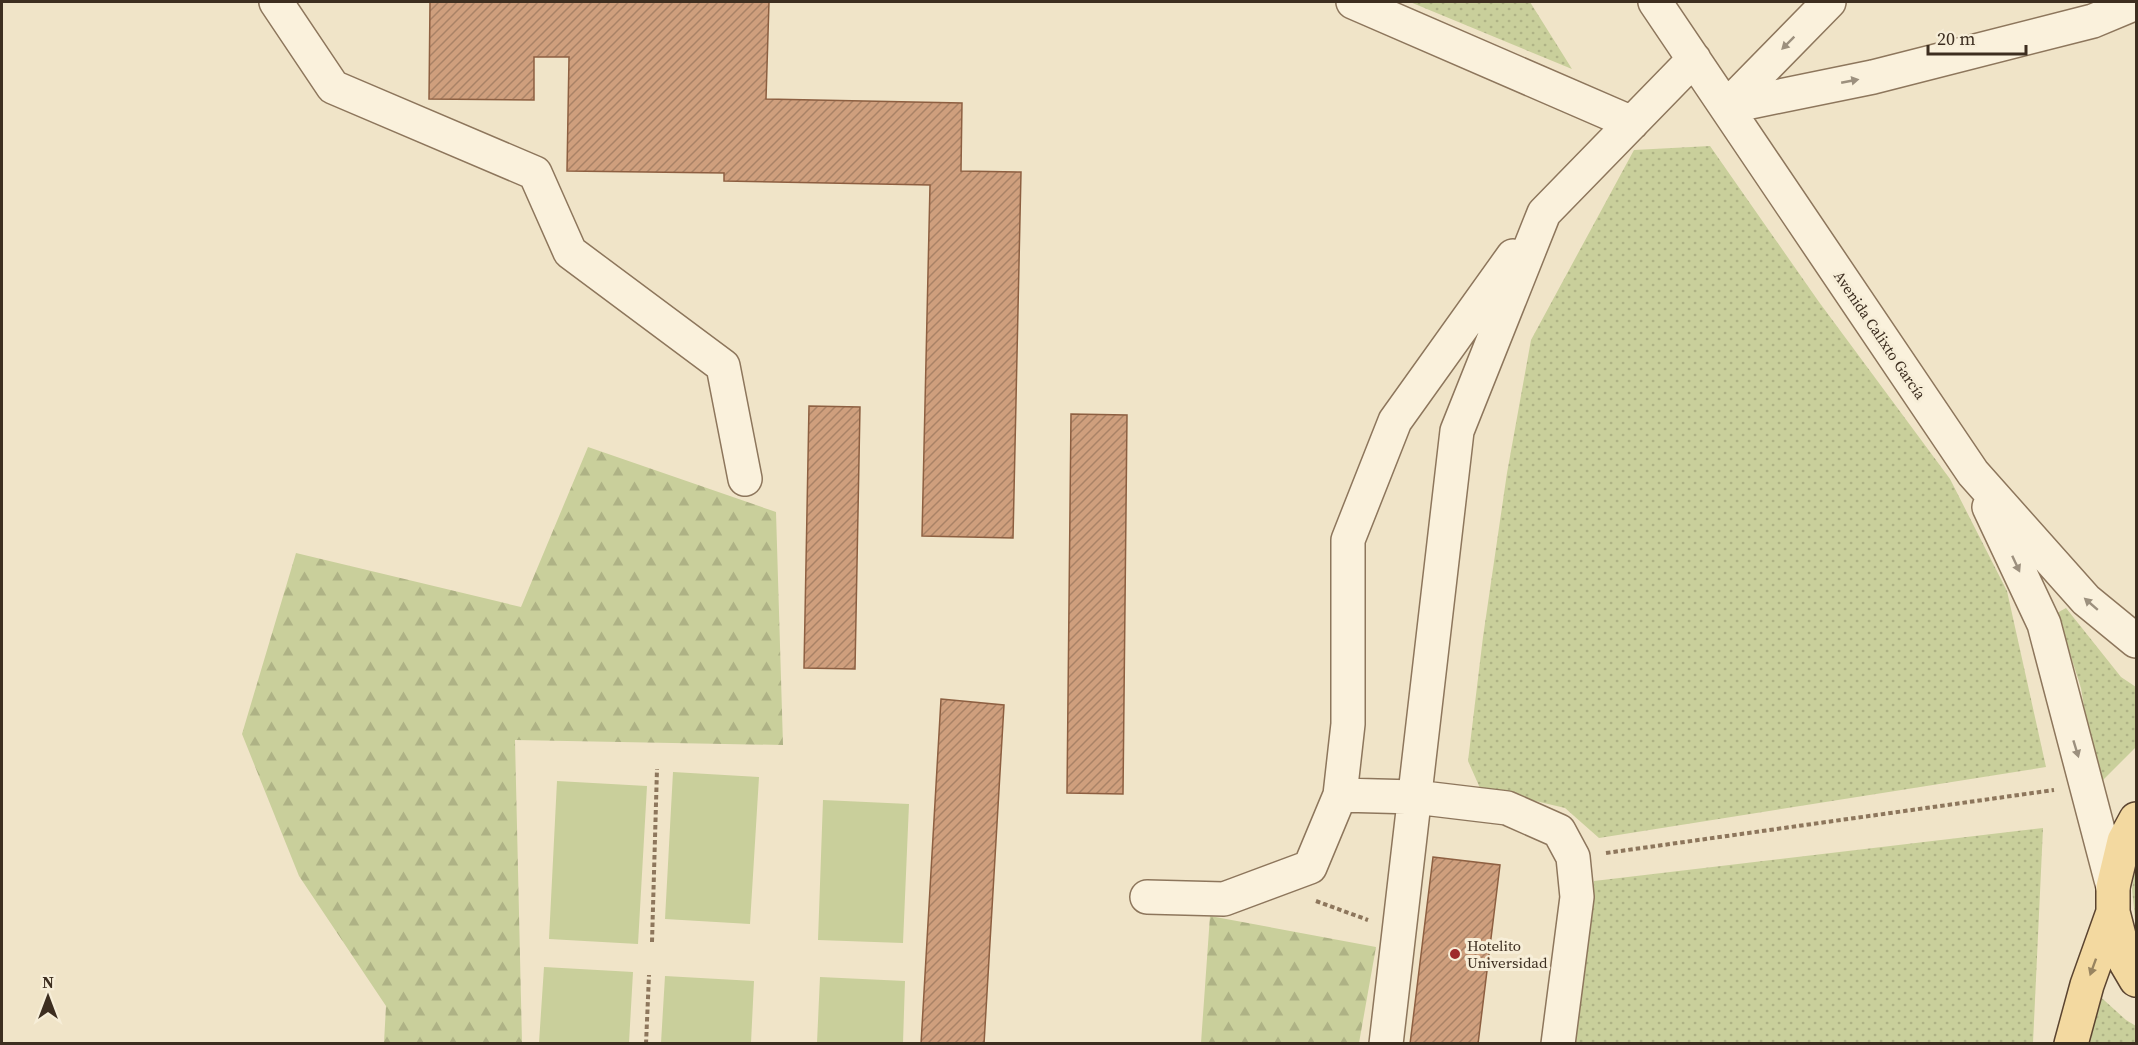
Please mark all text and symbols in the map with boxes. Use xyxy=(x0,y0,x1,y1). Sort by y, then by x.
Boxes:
scale bar xyxy=(1928,18,2026,56)
text: 20 m xyxy=(1937,26,1975,51)
one-way arrow xyxy=(1782,36,1796,50)
one-way arrow xyxy=(1841,76,1860,86)
street label: Avenida Calixto García xyxy=(1829,267,1931,404)
one-way arrow xyxy=(2011,556,2020,573)
one-way arrow xyxy=(2083,598,2099,611)
one-way arrow xyxy=(2072,740,2081,758)
place label: Hotelito Universidad xyxy=(1467,935,1548,973)
marker: Hotelito Universidad xyxy=(1448,947,1462,961)
one-way arrow xyxy=(2088,958,2098,976)
north arrow xyxy=(18,967,78,1027)
text: N xyxy=(42,971,54,993)

